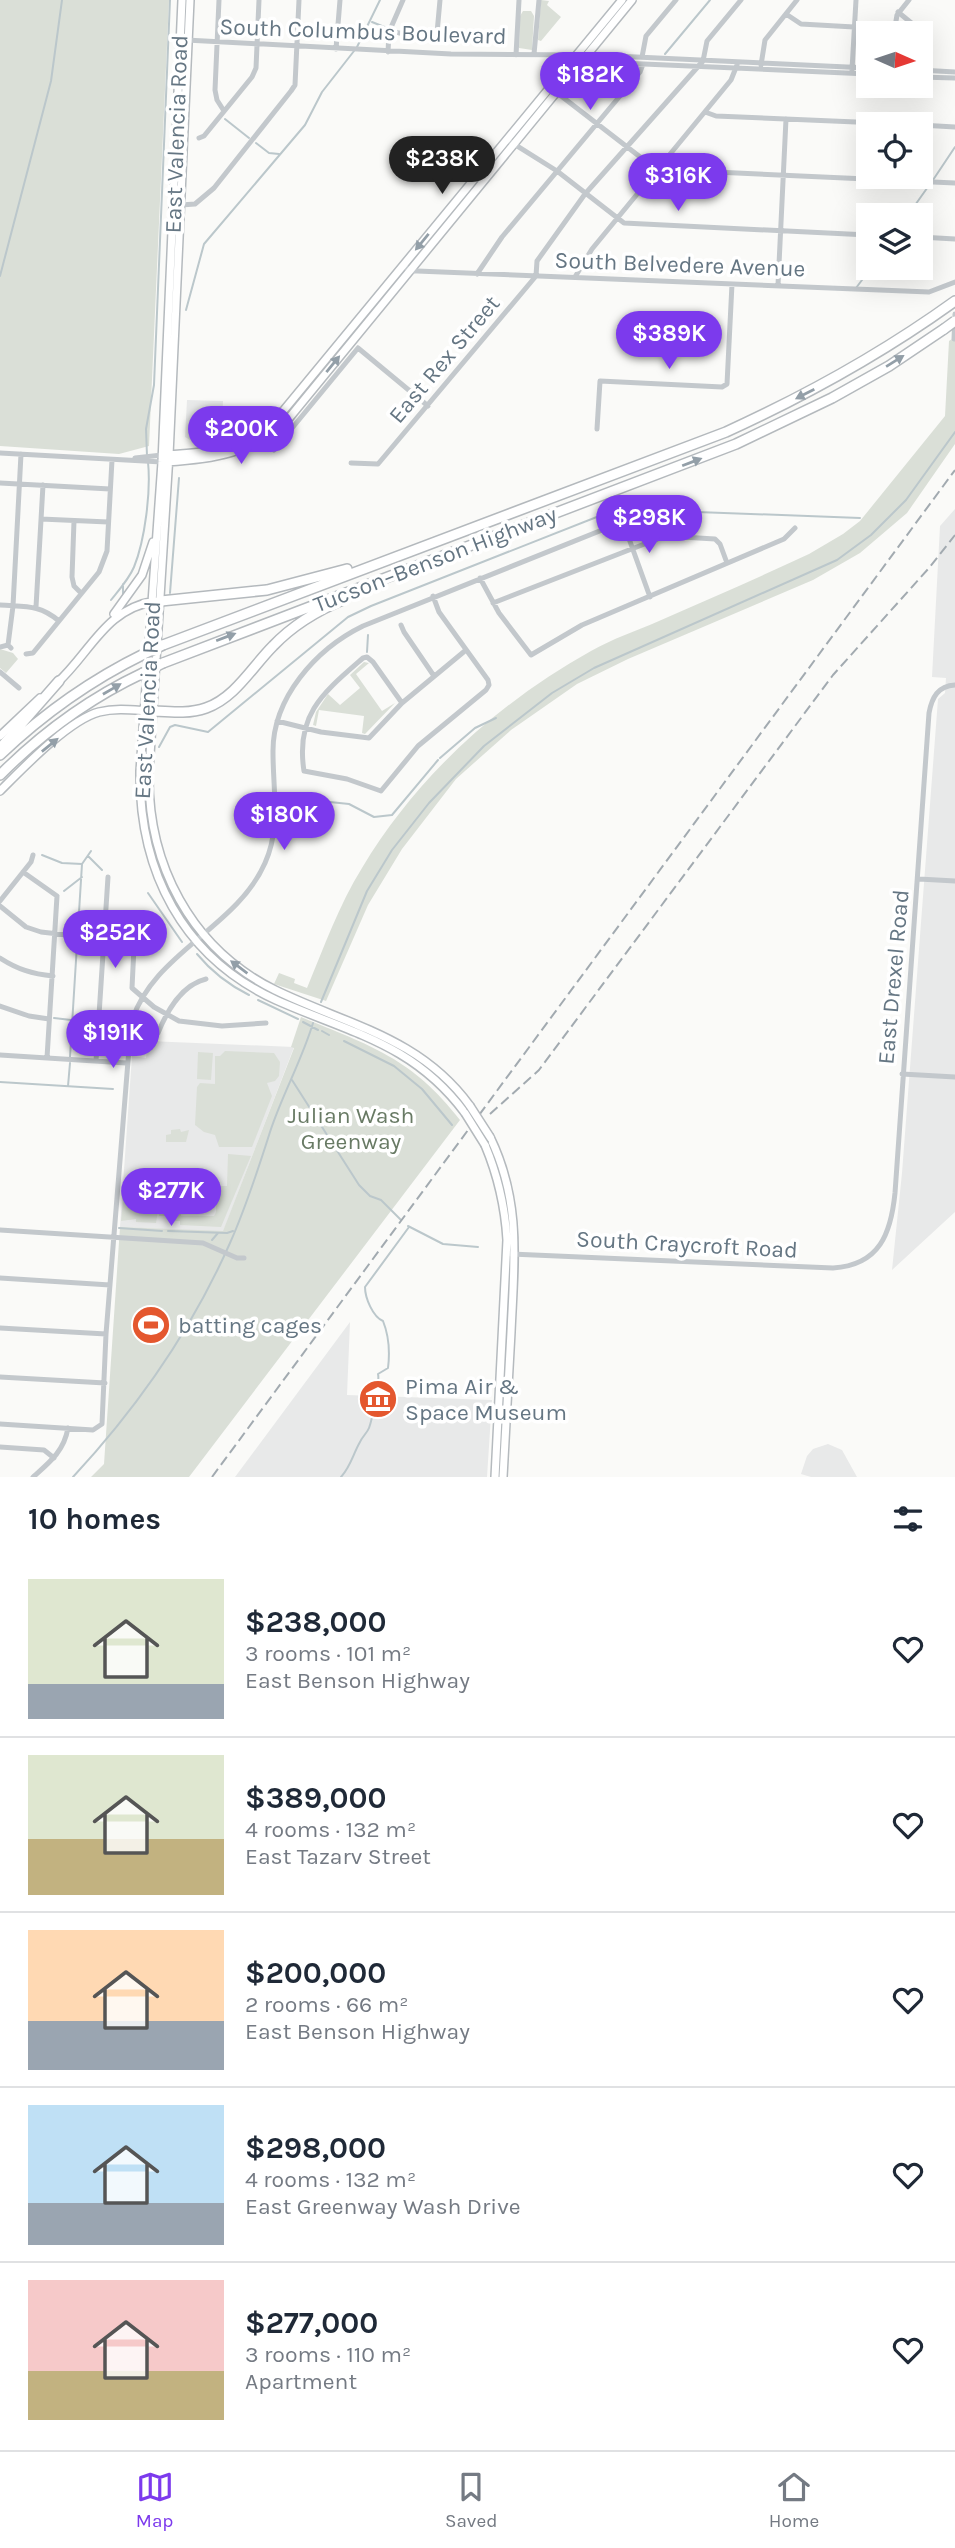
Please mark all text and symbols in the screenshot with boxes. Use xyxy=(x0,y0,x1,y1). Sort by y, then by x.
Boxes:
street label: South Columbus Boulevard xyxy=(219,13,507,50)
north arrow xyxy=(856,21,933,98)
map controls xyxy=(856,21,933,280)
street label: East Valencia Road xyxy=(160,34,193,234)
pin: $182K xyxy=(541,52,639,112)
text: $182K xyxy=(556,61,624,88)
button: locate xyxy=(856,112,933,189)
pin: $238K xyxy=(393,136,491,196)
text: $238K xyxy=(405,145,479,172)
pin: $316K xyxy=(629,154,727,213)
text: $316K xyxy=(644,162,712,189)
button: layers xyxy=(856,203,933,280)
one-way arrow xyxy=(415,232,430,250)
street label: South Belvedere Avenue xyxy=(554,247,806,282)
street label: East Rex Street xyxy=(383,290,506,429)
pin: $389K xyxy=(620,312,718,371)
text: $389K xyxy=(632,320,706,347)
one-way arrow xyxy=(885,355,905,368)
one-way arrow xyxy=(325,356,340,373)
one-way arrow xyxy=(795,389,815,400)
pin: $200K xyxy=(192,406,290,466)
text: $200K xyxy=(204,415,278,442)
one-way arrow xyxy=(681,457,702,468)
pin: $298K xyxy=(600,496,698,555)
street label: Tucson–Benson Highway xyxy=(310,500,561,618)
text: $298K xyxy=(612,504,686,531)
street label: East Valencia Road xyxy=(129,600,166,800)
one-way arrow xyxy=(216,632,237,643)
one-way arrow xyxy=(103,683,122,696)
one-way arrow xyxy=(41,737,59,752)
pin: $180K xyxy=(235,792,333,852)
text: $180K xyxy=(250,801,318,828)
street label: East Drexel Road xyxy=(872,888,915,1066)
pin: $252K xyxy=(66,911,164,970)
text: $252K xyxy=(79,919,151,946)
one-way arrow xyxy=(230,960,249,974)
pin: $191K xyxy=(64,1010,162,1070)
text: $191K xyxy=(82,1019,144,1046)
park label: Julian Wash Greenway xyxy=(288,1102,414,1155)
pin: $277K xyxy=(122,1168,220,1228)
text: $277K xyxy=(137,1177,205,1204)
street label: South Craycroft Road xyxy=(575,1225,798,1264)
sports icon: batting cages xyxy=(130,1304,172,1346)
place label: batting cages xyxy=(178,1312,322,1339)
place label: Pima Air & Space Museum xyxy=(405,1373,567,1426)
museum icon: Pima Air & Space Museum xyxy=(357,1378,399,1420)
icon: filters xyxy=(889,1500,927,1538)
text: 10 homes xyxy=(28,1501,161,1537)
text: $238,000 xyxy=(245,1604,386,1640)
icon: home xyxy=(84,1607,168,1691)
icon: heart xyxy=(889,1630,927,1668)
text: 3 rooms · 101 m² xyxy=(245,1640,411,1667)
text: East Benson Highway xyxy=(245,1667,470,1694)
text: $389,000 xyxy=(245,1780,387,1816)
icon: home xyxy=(84,1783,168,1867)
icon: heart xyxy=(889,1806,927,1844)
text: 4 rooms · 132 m² xyxy=(245,1816,416,1843)
text: East Tazarv Street xyxy=(245,1843,431,1870)
text: $200,000 xyxy=(245,1955,386,1991)
icon: home xyxy=(84,1958,168,2042)
icon: heart xyxy=(889,1981,927,2019)
text: 2 rooms · 66 m² xyxy=(245,1991,408,2018)
text: East Benson Highway xyxy=(245,2018,470,2045)
text: $298,000 xyxy=(245,2130,386,2166)
icon: home xyxy=(84,2133,168,2217)
icon: heart xyxy=(889,2156,927,2194)
text: 4 rooms · 132 m² xyxy=(245,2166,416,2193)
text: East Greenway Wash Drive xyxy=(245,2193,521,2220)
text: $277,000 xyxy=(245,2305,378,2341)
icon: home xyxy=(84,2308,168,2392)
icon: heart xyxy=(889,2331,927,2369)
text: 3 rooms · 110 m² xyxy=(245,2341,411,2368)
text: Apartment xyxy=(245,2368,357,2395)
tab: Map xyxy=(136,2468,174,2532)
tab: Saved xyxy=(445,2468,497,2532)
tab: Home xyxy=(769,2468,819,2532)

